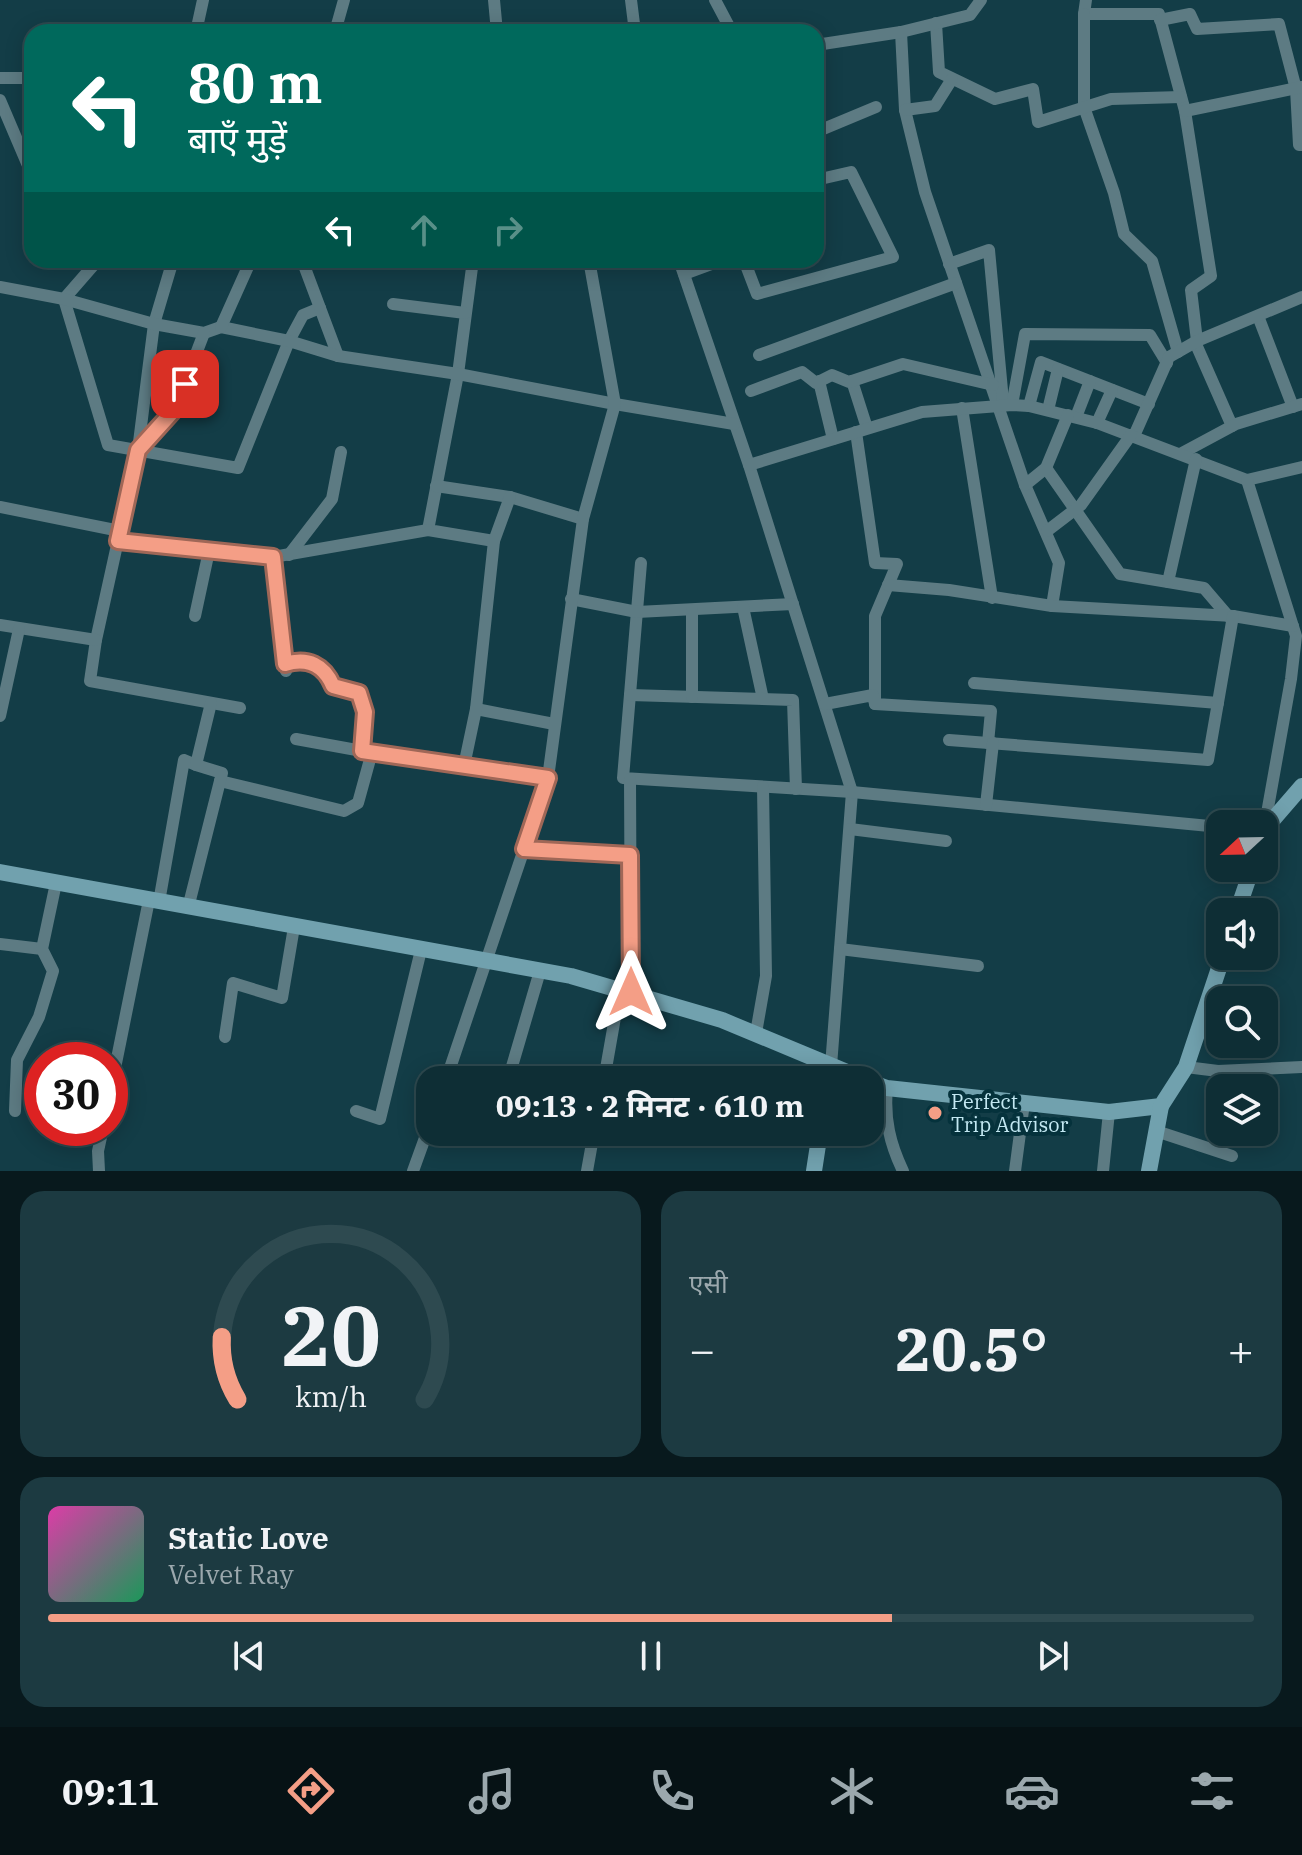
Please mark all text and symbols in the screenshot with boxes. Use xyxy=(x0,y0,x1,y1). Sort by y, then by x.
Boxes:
text: 80 m xyxy=(188,46,323,118)
icon: left xyxy=(56,56,160,160)
text: बाएँ मुड़ें xyxy=(188,116,287,163)
icon: left xyxy=(318,208,362,252)
icon: ahead xyxy=(402,208,446,252)
icon: right xyxy=(486,208,530,252)
pin xyxy=(151,350,219,418)
icon: arrive xyxy=(163,362,207,406)
north arrow xyxy=(1206,810,1278,882)
map controls xyxy=(1206,810,1278,1146)
button: sound xyxy=(1206,898,1278,970)
position arrow xyxy=(589,950,673,1034)
button: search xyxy=(1206,986,1278,1058)
speed limit sign: 30 xyxy=(24,1042,128,1146)
button: layers xyxy=(1206,1074,1278,1146)
text: 09:13 · 2 मिनट · 610 m xyxy=(496,1086,804,1125)
place label: Perfect Trip Advisor xyxy=(951,1088,1069,1138)
marker: Perfect Trip Advisor xyxy=(926,1104,944,1122)
text: एसी xyxy=(689,1266,728,1300)
text: 20 xyxy=(281,1281,380,1389)
text: 20.5° xyxy=(895,1309,1048,1388)
text: − xyxy=(689,1321,715,1378)
text: + xyxy=(1228,1321,1254,1378)
text: km/h xyxy=(294,1378,367,1415)
text: Static Love xyxy=(168,1518,329,1557)
text: Velvet Ray xyxy=(168,1557,294,1591)
icon: previous xyxy=(227,1634,271,1678)
icon: pause xyxy=(629,1634,673,1678)
icon: next xyxy=(1031,1634,1075,1678)
icon: directions xyxy=(283,1763,339,1819)
icon: music xyxy=(464,1763,520,1819)
icon: phone xyxy=(644,1763,700,1819)
icon: climate xyxy=(824,1763,880,1819)
icon: car xyxy=(1004,1763,1060,1819)
icon: filters xyxy=(1184,1763,1240,1819)
text: 09:11 xyxy=(62,1768,159,1815)

